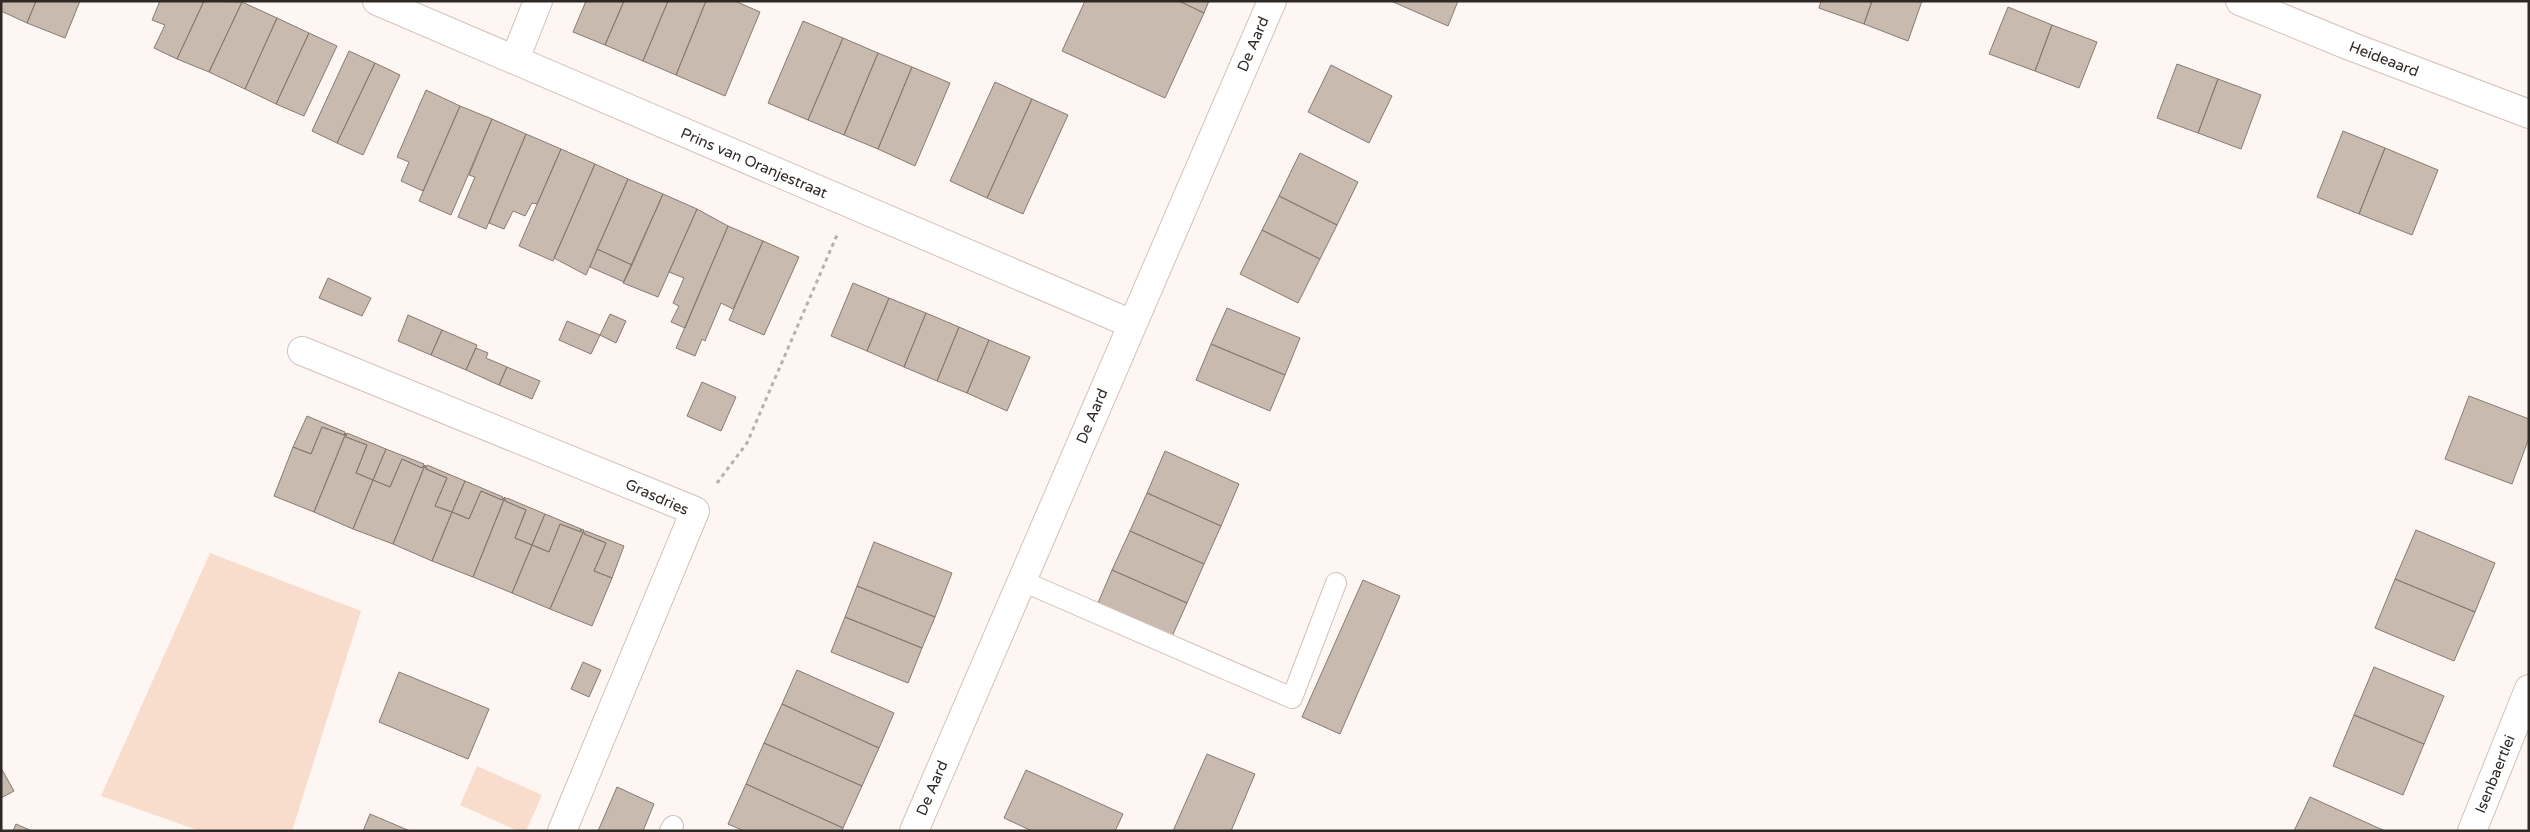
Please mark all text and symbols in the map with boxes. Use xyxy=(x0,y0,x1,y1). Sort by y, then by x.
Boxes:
street label: De Aard xyxy=(1233,14,1273,74)
street label: Heideaard xyxy=(2347,37,2421,81)
street label: Prins van Oranjestraat xyxy=(678,124,830,202)
street label: De Aard xyxy=(1072,386,1112,446)
street label: Grasdries xyxy=(623,475,691,519)
street label: Isenbaertlei xyxy=(2471,732,2519,816)
street label: De Aard xyxy=(912,758,952,818)

